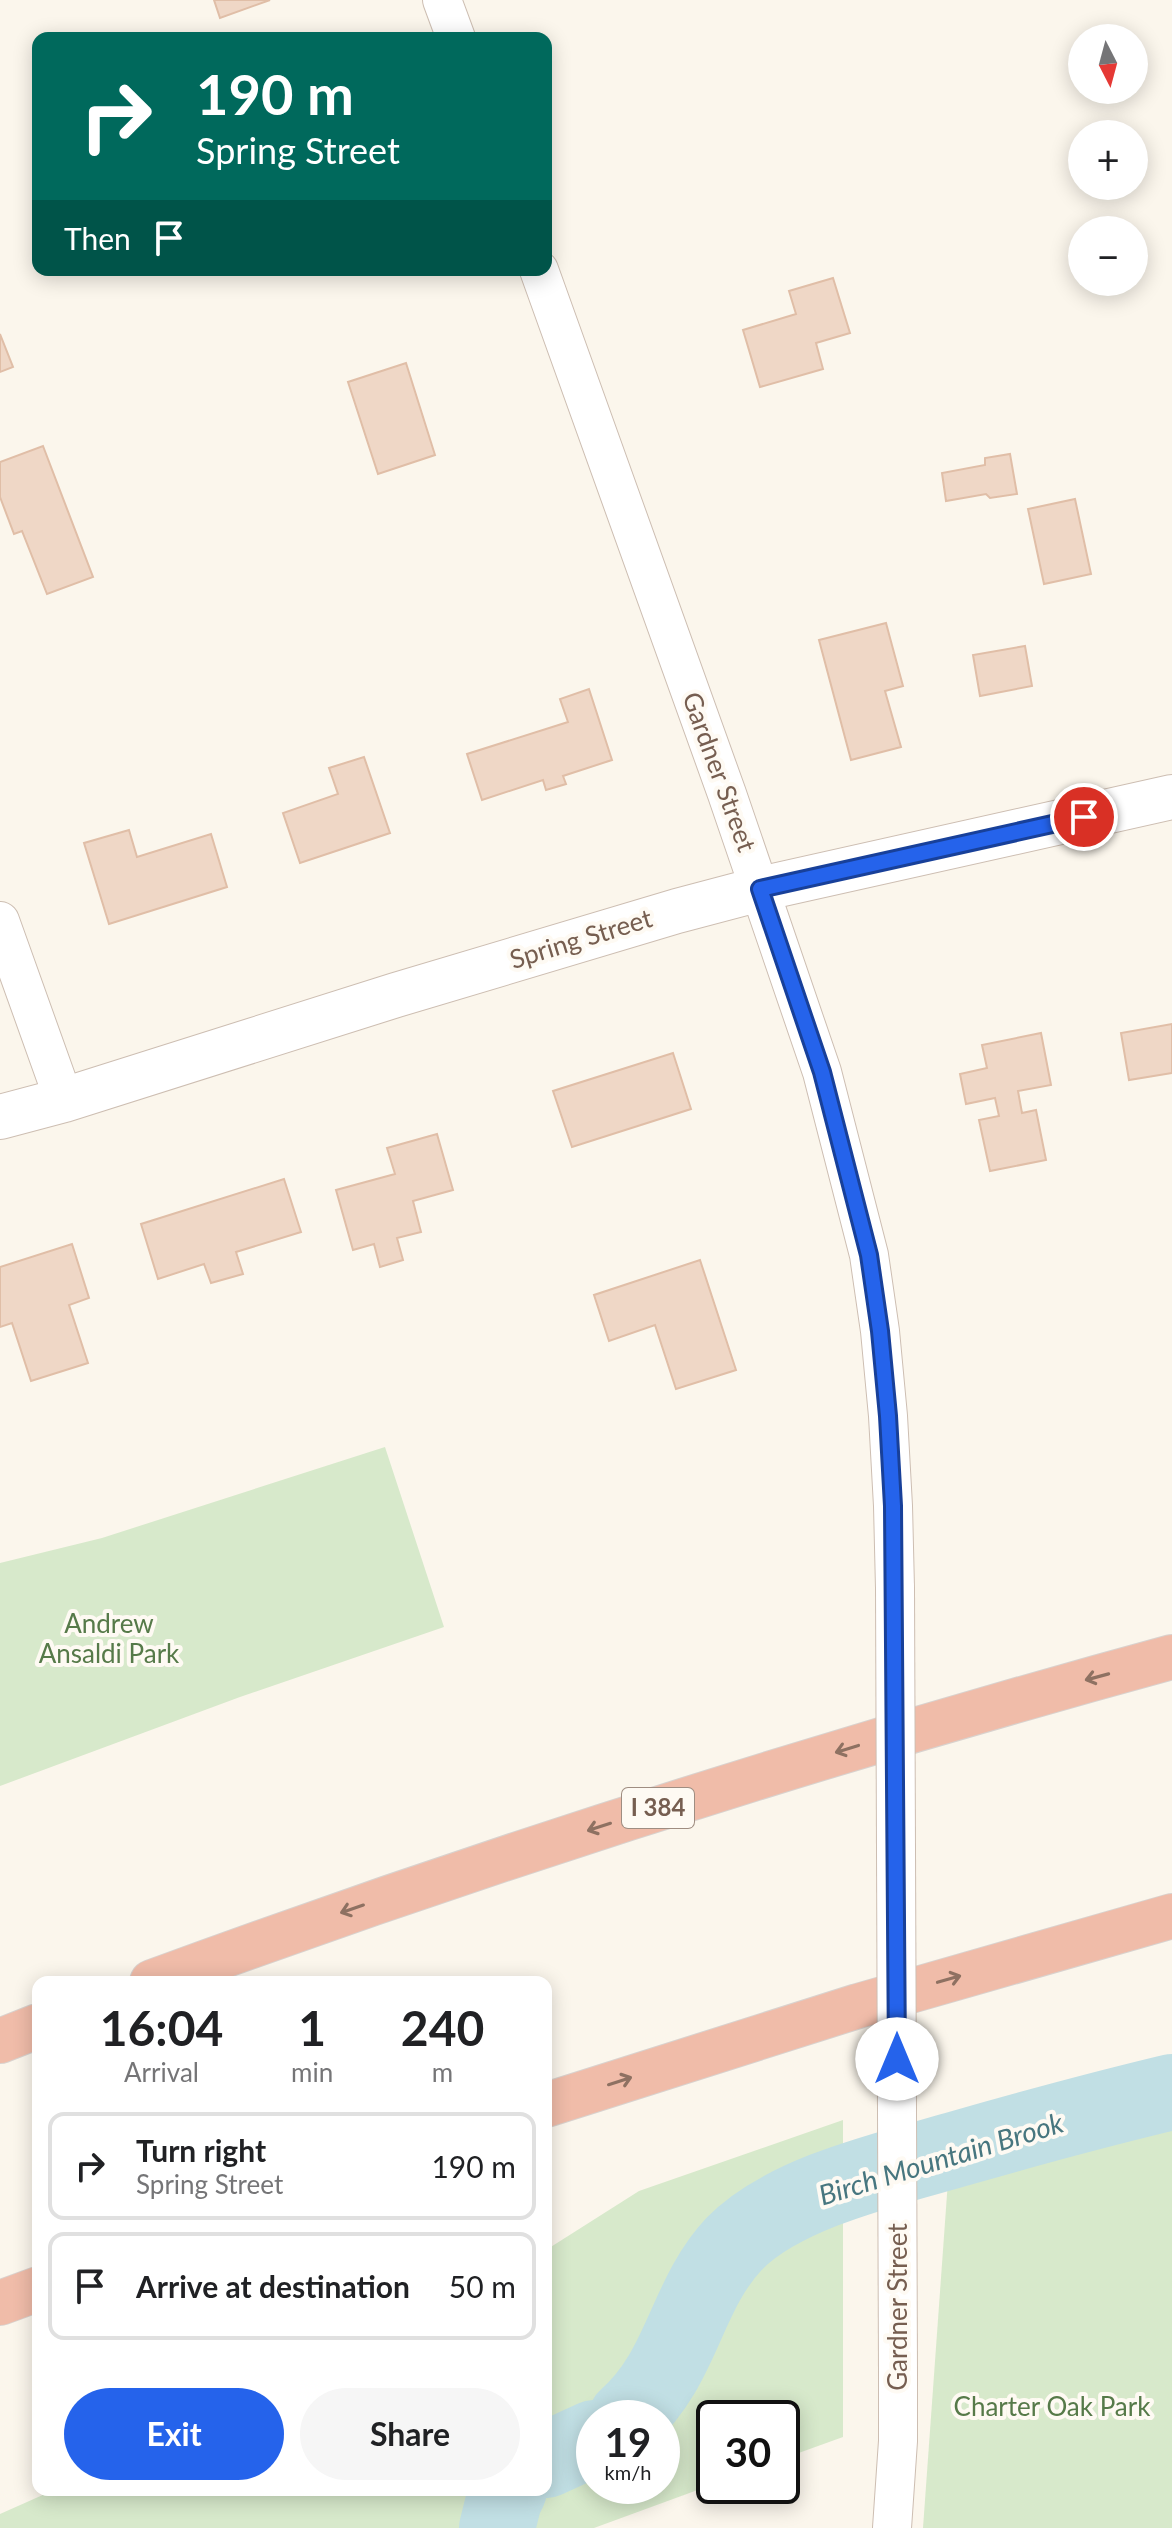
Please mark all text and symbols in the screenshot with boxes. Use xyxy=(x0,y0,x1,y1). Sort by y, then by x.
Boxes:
north arrow xyxy=(1068,24,1148,104)
map controls xyxy=(1068,24,1148,296)
text: 190 m xyxy=(196,60,354,127)
icon: right xyxy=(64,64,168,168)
button: + xyxy=(1068,120,1148,200)
text: Spring Street xyxy=(196,128,400,172)
icon: arrive xyxy=(147,216,191,260)
button: − xyxy=(1068,216,1148,296)
text: Then xyxy=(64,220,131,256)
street label: Gardner Street xyxy=(676,687,764,857)
pin xyxy=(1050,783,1118,851)
icon: arrive xyxy=(1062,795,1106,839)
street label: Spring Street xyxy=(506,901,656,975)
park label: Andrew Ansaldi Park xyxy=(39,1607,180,1669)
one-way arrow xyxy=(1084,1671,1110,1686)
one-way arrow xyxy=(835,1743,860,1757)
road number: I 384 xyxy=(622,1788,694,1828)
one-way arrow xyxy=(586,1820,611,1835)
one-way arrow xyxy=(340,1903,365,1918)
one-way arrow xyxy=(935,1971,961,1986)
text: 16:04 xyxy=(100,1999,223,2056)
text: 1 xyxy=(298,1999,326,2056)
text: 240 xyxy=(401,1999,484,2056)
position arrow xyxy=(855,2017,939,2101)
text: Arrival xyxy=(124,2056,199,2088)
text: min xyxy=(291,2056,333,2088)
text: m xyxy=(432,2056,453,2088)
one-way arrow xyxy=(607,2072,632,2087)
water label: Birch Mountain Brook xyxy=(814,2104,1068,2211)
text: Turn right xyxy=(136,2132,266,2168)
icon: right xyxy=(68,2144,112,2188)
text: 190 m xyxy=(431,2148,516,2184)
text: Spring Street xyxy=(136,2168,283,2200)
street label: Gardner Street xyxy=(881,2223,913,2391)
icon: arrive xyxy=(68,2264,112,2308)
text: Arrive at destination xyxy=(136,2268,410,2304)
text: 50 m xyxy=(449,2268,516,2304)
button: Exit xyxy=(64,2388,284,2480)
button: Share xyxy=(300,2388,520,2480)
park label: Charter Oak Park xyxy=(954,2390,1151,2422)
speed limit sign: 30 xyxy=(696,2400,800,2504)
text: 19 xyxy=(605,2418,651,2466)
text: km/h xyxy=(605,2460,651,2484)

